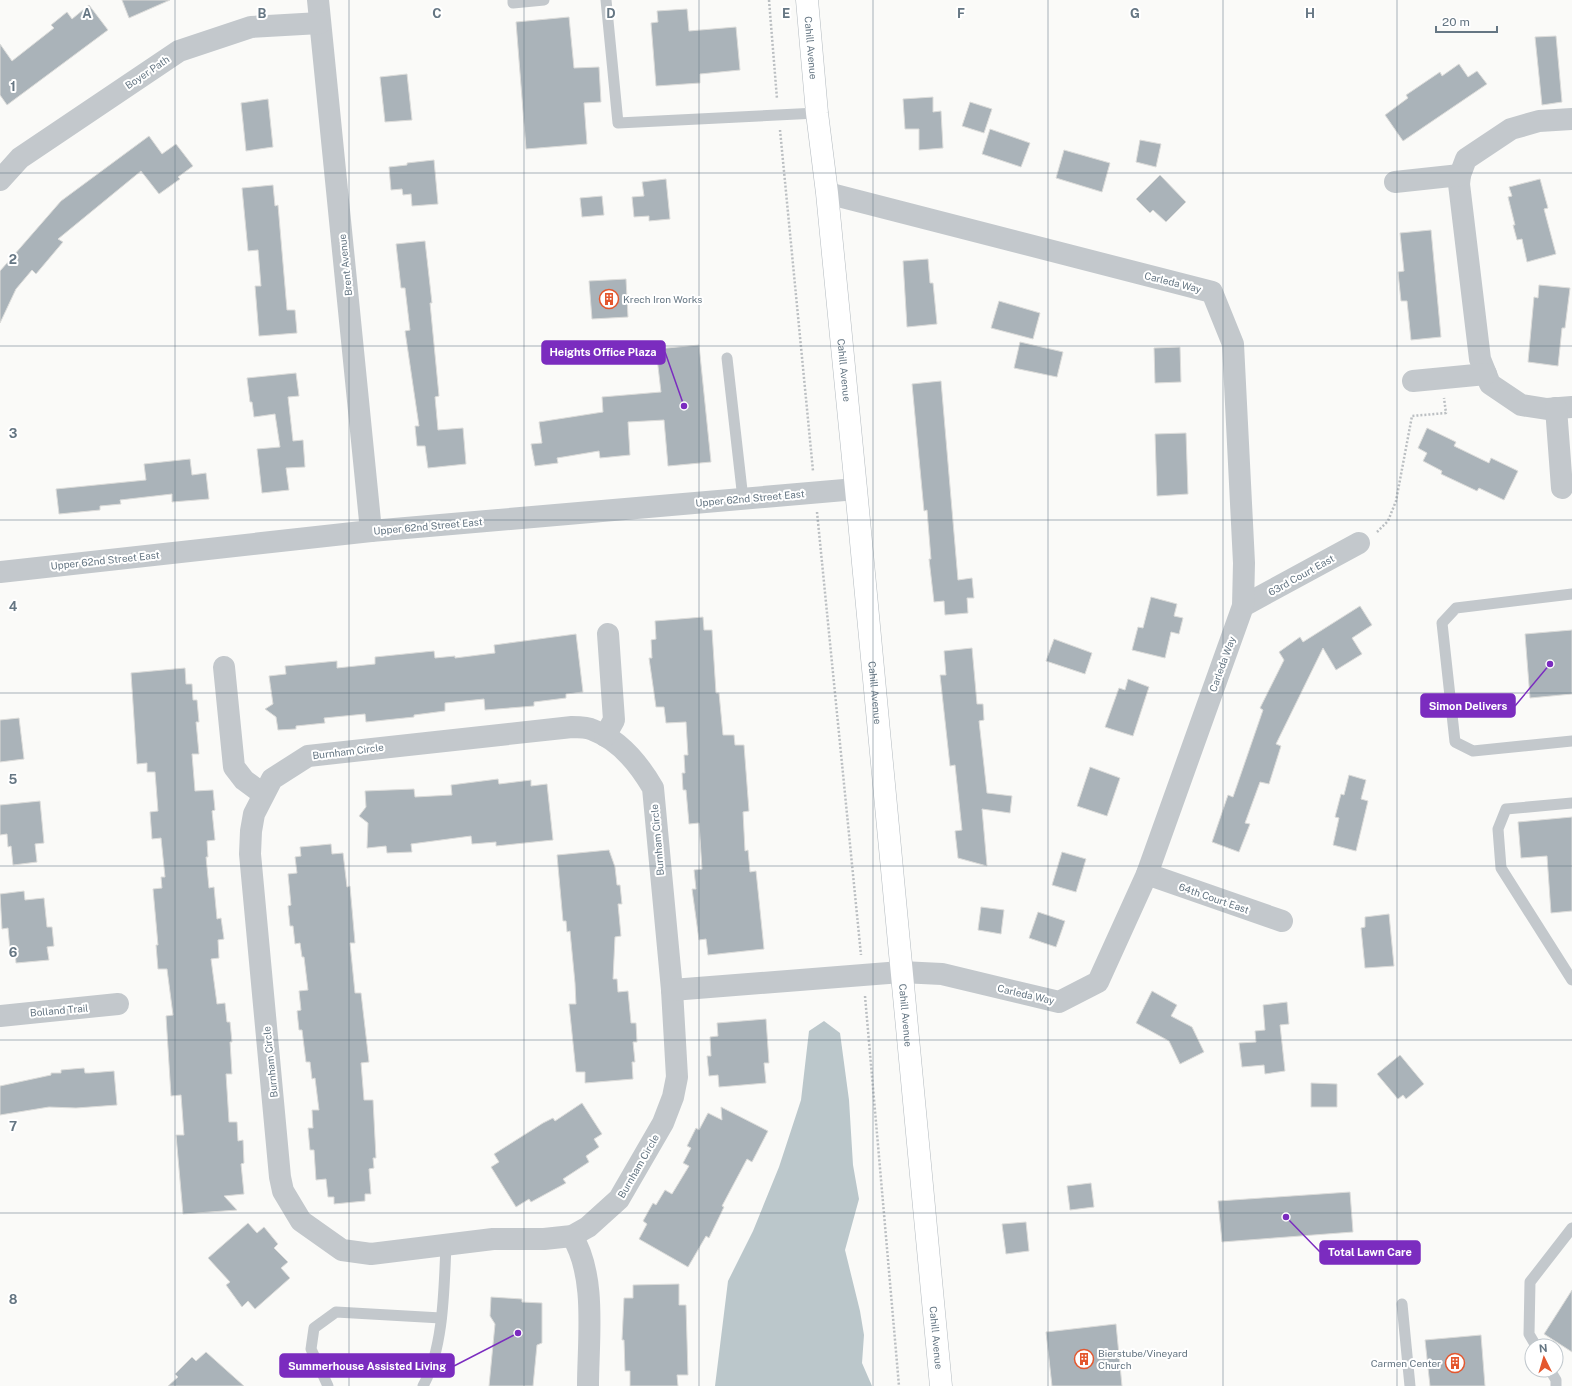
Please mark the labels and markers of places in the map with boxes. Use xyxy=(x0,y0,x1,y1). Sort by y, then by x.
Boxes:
building icon: Krech Iron Works xyxy=(598,288,620,310)
place label: Krech Iron Works xyxy=(623,293,702,305)
callout: Heights Office Plaza xyxy=(542,341,665,364)
callout: Simon Delivers xyxy=(1421,694,1515,717)
callout: Total Lawn Care xyxy=(1320,1241,1420,1264)
place label: Bierstube/Vineyard Church xyxy=(1098,1347,1188,1371)
building icon: Bierstube/Vineyard Church xyxy=(1073,1348,1095,1370)
building icon: Carmen Center xyxy=(1444,1352,1466,1374)
callout: Summerhouse Assisted Living xyxy=(280,1354,454,1377)
place label: Carmen Center xyxy=(1371,1357,1441,1369)

